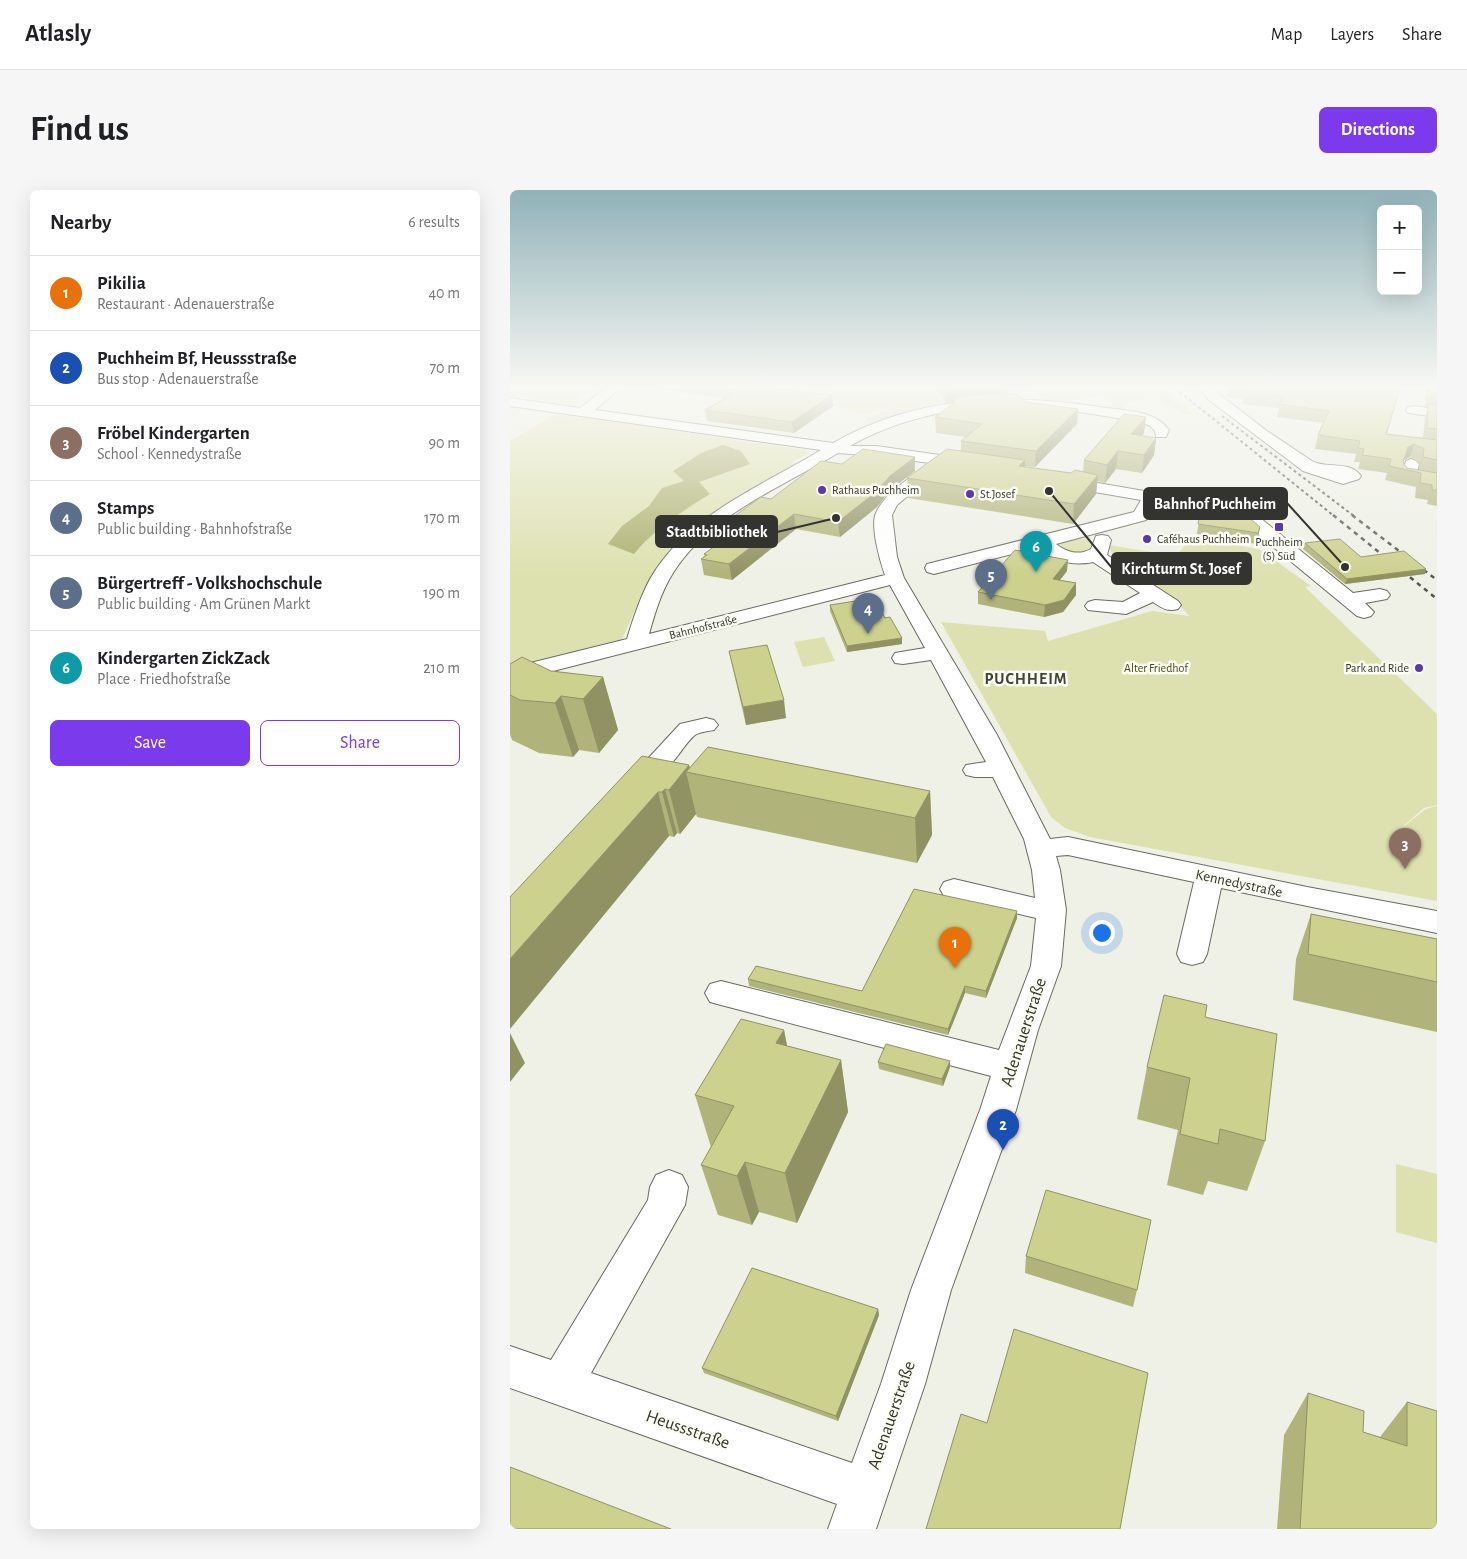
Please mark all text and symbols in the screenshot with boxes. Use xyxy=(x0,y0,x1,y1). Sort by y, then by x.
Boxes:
text: Atlasly xyxy=(25,22,91,46)
text: Map xyxy=(1271,26,1302,44)
text: Layers xyxy=(1330,26,1374,44)
text: Share xyxy=(1402,26,1442,44)
button: Directions xyxy=(1319,107,1437,153)
text: Find us xyxy=(30,112,129,147)
map controls xyxy=(1377,205,1422,295)
button: + xyxy=(1377,205,1422,250)
text: Nearby xyxy=(50,212,111,233)
text: 6 results xyxy=(408,214,460,230)
button: − xyxy=(1377,250,1422,295)
text: Pikilia xyxy=(97,274,146,293)
text: 1 xyxy=(63,285,69,301)
text: 40 m xyxy=(428,285,460,301)
text: Restaurant · Adenauerstraße xyxy=(97,296,274,312)
text: Puchheim Bf, Heussstraße xyxy=(97,349,297,368)
text: 2 xyxy=(62,360,70,376)
text: 70 m xyxy=(429,360,460,376)
text: Bus stop · Adenauerstraße xyxy=(97,371,259,387)
text: Fröbel Kindergarten xyxy=(97,424,250,443)
text: 3 xyxy=(63,435,69,451)
text: 90 m xyxy=(429,435,460,451)
text: School · Kennedystraße xyxy=(97,446,242,462)
marker: Rathaus Puchheim xyxy=(816,484,828,496)
place label: Rathaus Puchheim xyxy=(832,484,919,496)
marker: St.Josef xyxy=(964,488,976,500)
place label: St.Josef xyxy=(980,488,1016,500)
callout: Bahnhof Puchheim xyxy=(1144,488,1287,519)
text: Bahnhof Puchheim xyxy=(1154,496,1276,512)
text: Stamps xyxy=(97,499,154,518)
text: 4 xyxy=(62,510,70,526)
text: 170 m xyxy=(424,510,460,526)
callout: Stadtbibliothek xyxy=(656,516,777,547)
text: Public building · Bahnhofstraße xyxy=(97,521,292,537)
marker: Puchheim (S) Süd xyxy=(1273,521,1285,533)
text: Stadtbibliothek xyxy=(666,524,768,540)
pin: 6 xyxy=(1020,531,1052,572)
marker: Caféhaus Puchheim xyxy=(1141,533,1153,545)
place label: Caféhaus Puchheim xyxy=(1157,533,1249,545)
place label: Puchheim (S) Süd xyxy=(1255,536,1303,562)
callout: Kirchturm St. Josef xyxy=(1112,553,1251,584)
pin: 5 xyxy=(975,559,1007,600)
text: Kirchturm St. Josef xyxy=(1121,561,1242,577)
text: Bürgertreff - Volkshochschule xyxy=(97,574,322,593)
text: 5 xyxy=(63,585,69,601)
text: 190 m xyxy=(423,585,460,601)
pin: 4 xyxy=(852,593,884,634)
text: Public building · Am Grünen Markt xyxy=(97,596,310,612)
street label: Bahnhofstraße xyxy=(668,613,738,641)
text: Kindergarten ZickZack xyxy=(97,649,270,668)
text: 6 xyxy=(62,660,70,676)
text: 210 m xyxy=(423,660,460,676)
park label: Alter Friedhof xyxy=(1124,662,1189,674)
place label: Park and Ride xyxy=(1345,662,1409,674)
marker: Park and Ride xyxy=(1413,662,1425,674)
text: Place · Friedhofstraße xyxy=(97,671,231,687)
district label: PUCHHEIM xyxy=(984,671,1068,687)
button: Save xyxy=(50,720,250,766)
button: Share xyxy=(260,720,460,766)
pin: 3 xyxy=(1389,828,1421,869)
street label: Kennedystraße xyxy=(1194,867,1284,900)
your location xyxy=(1089,920,1115,946)
pin: 1 xyxy=(939,927,971,968)
street label: Adenauerstraße xyxy=(998,976,1050,1089)
pin: 2 xyxy=(987,1109,1019,1150)
street label: Adenauerstraße xyxy=(865,1359,919,1472)
street label: Heussstraße xyxy=(643,1407,732,1453)

